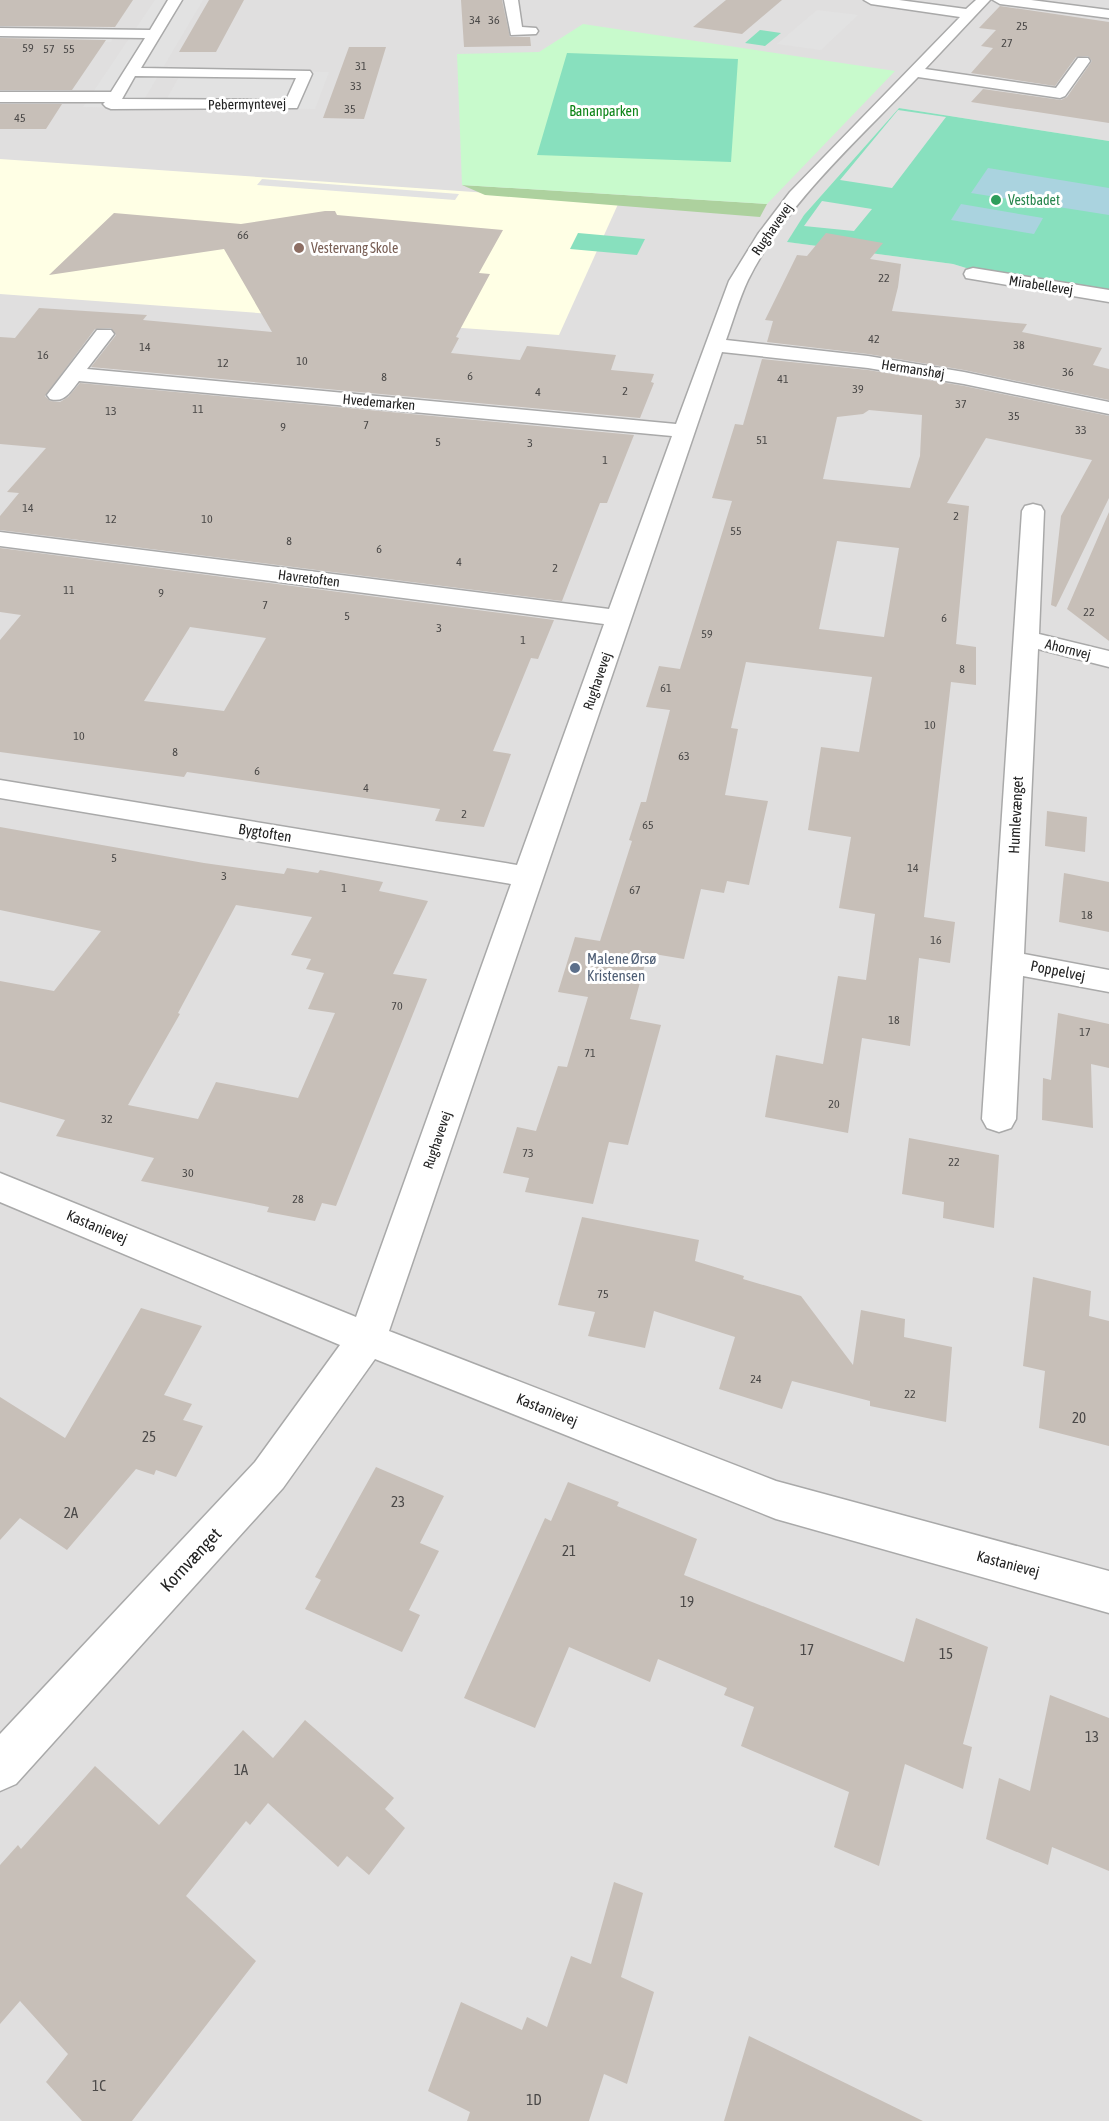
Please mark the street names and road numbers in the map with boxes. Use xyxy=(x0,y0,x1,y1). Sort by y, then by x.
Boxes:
street label: Pebermyntevej xyxy=(208,95,286,113)
street label: Rughavevej xyxy=(748,200,796,258)
street label: Mirabellevej xyxy=(1008,272,1074,298)
street label: Hermanshøj xyxy=(880,356,946,382)
street label: Hvedemarken xyxy=(342,391,416,413)
street label: Havretoften xyxy=(277,566,341,590)
street label: Ahornvej xyxy=(1044,636,1092,662)
street label: Rughavevej xyxy=(580,650,614,712)
street label: Humlevænget xyxy=(1005,776,1026,854)
street label: Bygtoften xyxy=(237,820,293,845)
street label: Poppelvej xyxy=(1029,957,1087,984)
street label: Rughavevej xyxy=(420,1109,454,1171)
street label: Kastanievej xyxy=(64,1206,130,1247)
street label: Kastanievej xyxy=(514,1390,580,1429)
street label: Kornvænget xyxy=(156,1523,225,1596)
street label: Kastanievej xyxy=(975,1547,1041,1580)

